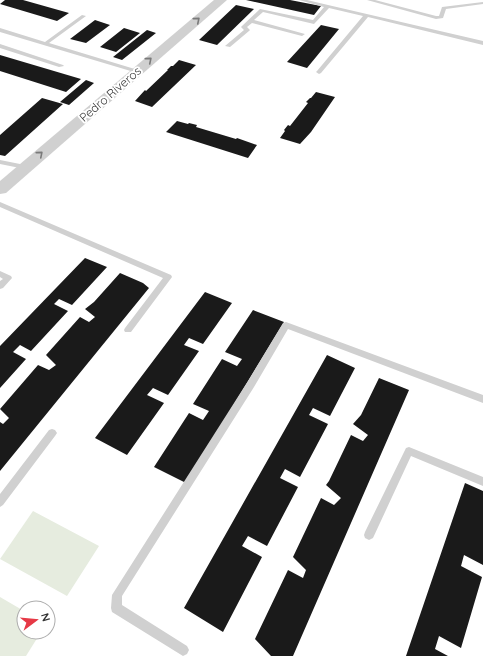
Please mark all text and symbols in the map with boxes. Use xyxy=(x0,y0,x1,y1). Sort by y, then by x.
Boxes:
one-way arrow xyxy=(192,18,200,25)
one-way arrow xyxy=(145,58,152,65)
street label: Pedro Riveros xyxy=(76,63,144,125)
one-way arrow xyxy=(35,152,43,159)
north arrow xyxy=(16,600,56,640)
text: N xyxy=(38,611,53,623)

